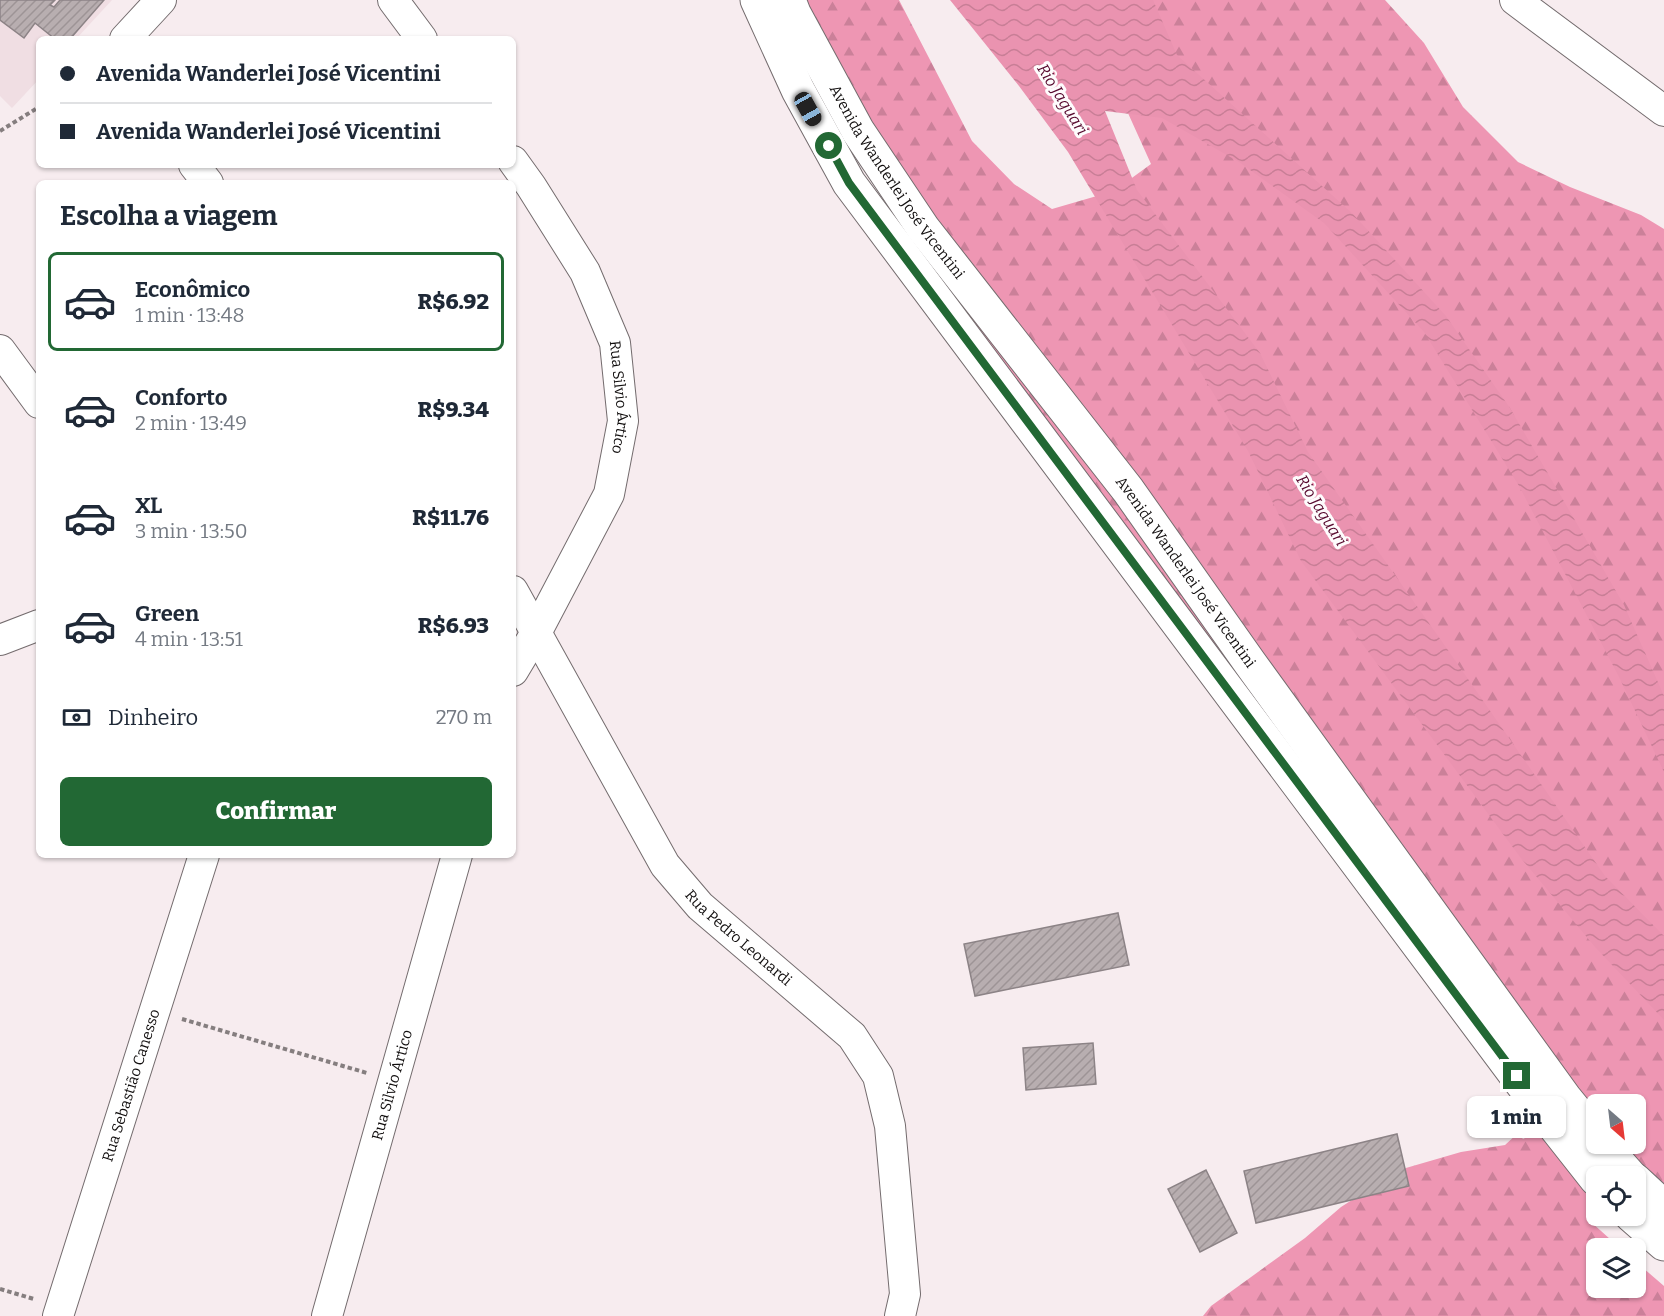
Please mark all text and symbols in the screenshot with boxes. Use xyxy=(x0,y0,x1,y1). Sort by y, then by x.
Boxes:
text: Avenida Wanderlei José Vicentini xyxy=(96,60,441,87)
water label: Rio Jaguari xyxy=(1033,60,1092,139)
street label: Avenida Wanderlei José Vicentini xyxy=(826,82,969,283)
car xyxy=(791,89,825,129)
text: Avenida Wanderlei José Vicentini xyxy=(96,118,441,145)
route start xyxy=(815,132,842,159)
text: Escolha a viagem xyxy=(60,200,278,232)
icon: car xyxy=(63,275,117,329)
text: Econômico xyxy=(135,276,250,303)
text: R$6.92 xyxy=(417,288,489,315)
text: 1 min · 13:48 xyxy=(135,303,244,327)
street label: Rua Silvio Ártico xyxy=(606,340,632,455)
icon: car xyxy=(63,383,117,437)
text: Conforto xyxy=(135,384,227,411)
text: R$9.34 xyxy=(417,396,489,423)
text: 2 min · 13:49 xyxy=(135,411,247,435)
water label: Rio Jaguari xyxy=(1292,471,1351,550)
street label: Avenida Wanderlei José Vicentini xyxy=(1112,473,1260,672)
icon: car xyxy=(63,491,117,545)
text: XL xyxy=(135,492,162,519)
text: R$11.76 xyxy=(412,504,489,531)
text: 3 min · 13:50 xyxy=(135,519,248,543)
icon: car xyxy=(63,599,117,653)
text: Green xyxy=(135,600,199,627)
text: R$6.93 xyxy=(418,612,489,639)
text: 4 min · 13:51 xyxy=(135,627,243,651)
icon: cash xyxy=(60,701,93,734)
text: Dinheiro xyxy=(108,704,198,731)
text: 270 m xyxy=(436,705,492,729)
button: Confirmar xyxy=(60,777,492,846)
street label: Rua Pedro Leonardi xyxy=(681,886,796,990)
street label: Rua Sebastião Canesso xyxy=(98,1007,164,1164)
street label: Rua Silvio Ártico xyxy=(368,1028,416,1142)
route end xyxy=(1503,1062,1530,1089)
north arrow xyxy=(1586,1094,1646,1154)
map controls xyxy=(1586,1094,1646,1298)
callout: 1 min xyxy=(1468,1097,1567,1139)
text: 1 min xyxy=(1491,1105,1542,1129)
button: locate xyxy=(1586,1166,1646,1226)
button: layers xyxy=(1586,1238,1646,1298)

